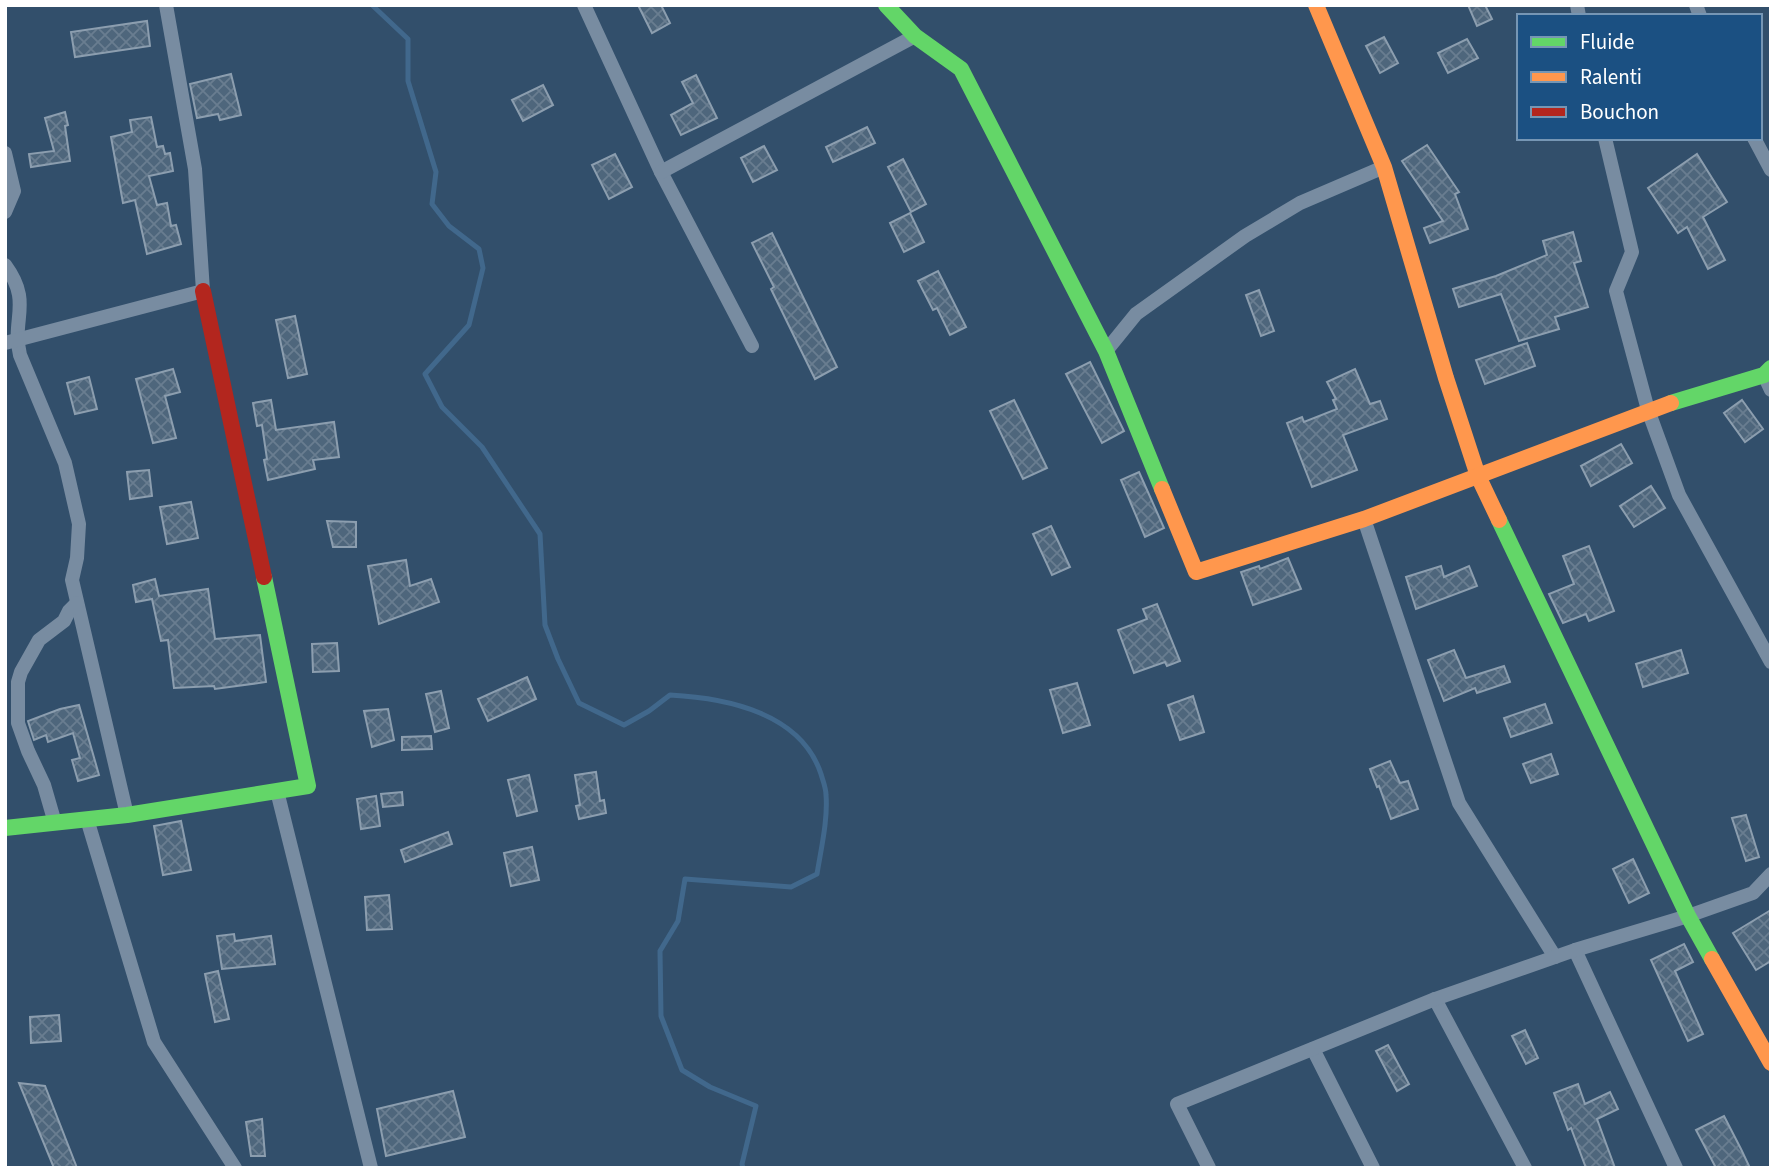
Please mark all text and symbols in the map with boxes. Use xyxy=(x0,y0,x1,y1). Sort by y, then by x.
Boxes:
legend xyxy=(1517,14,1762,140)
text: Fluide xyxy=(1580,27,1634,57)
text: Ralenti xyxy=(1580,62,1642,92)
text: Bouchon xyxy=(1580,97,1659,127)

